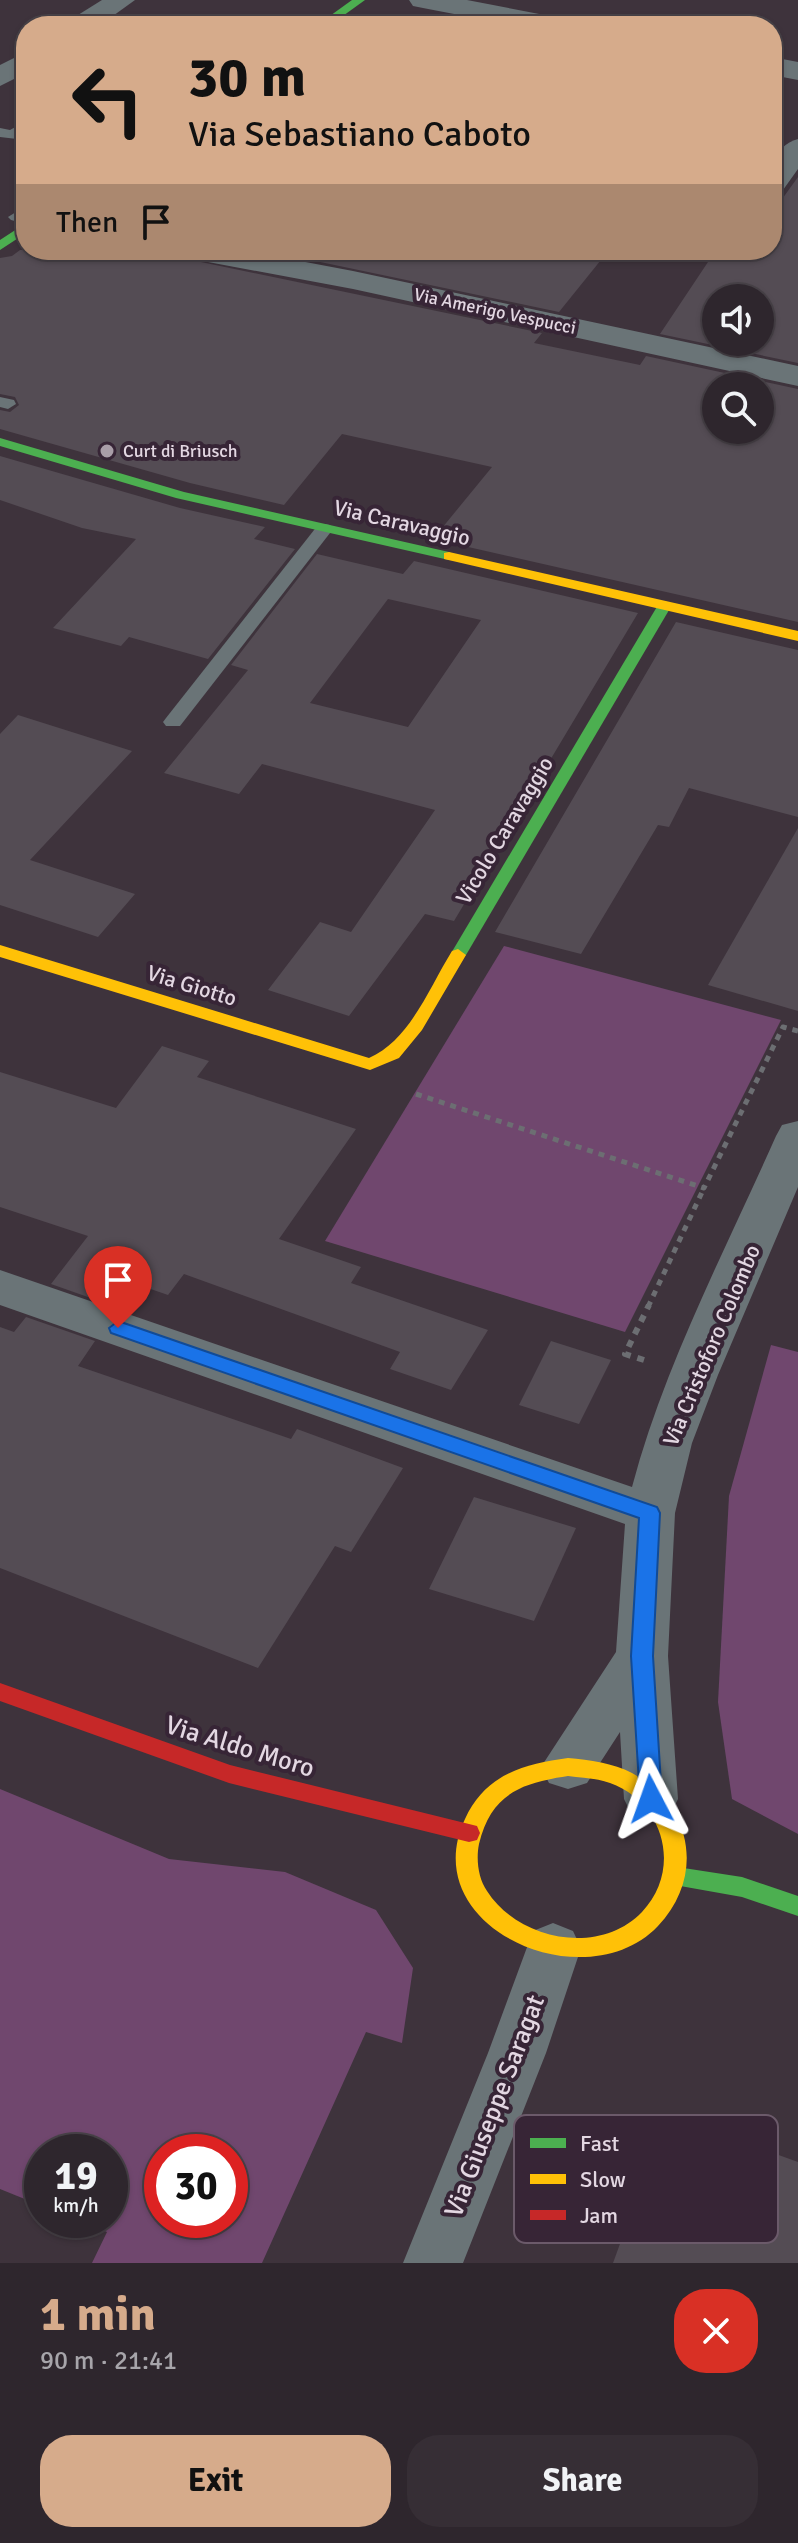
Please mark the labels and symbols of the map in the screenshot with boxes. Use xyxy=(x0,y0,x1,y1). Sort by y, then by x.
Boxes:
street label: Via Amerigo Vespucci xyxy=(412,283,578,339)
place label: Curt di Briusch xyxy=(123,440,238,462)
marker: Curt di Briusch xyxy=(98,442,116,460)
street label: Via Caravaggio xyxy=(331,494,473,551)
street label: Vicolo Caravaggio xyxy=(450,752,559,909)
street label: Via Giotto xyxy=(144,959,240,1012)
street label: Via Cristoforo Colombo xyxy=(657,1240,766,1450)
pin xyxy=(84,1246,152,1328)
street label: Via Aldo Moro xyxy=(161,1709,318,1785)
position arrow xyxy=(609,1757,693,1841)
street label: Via Giuseppe Saragat xyxy=(438,1991,552,2222)
legend xyxy=(514,2115,778,2243)
text: Fast xyxy=(580,2130,620,2157)
speed limit sign: 30 xyxy=(144,2134,248,2238)
text: Slow xyxy=(580,2166,626,2193)
text: Jam xyxy=(580,2202,618,2229)

